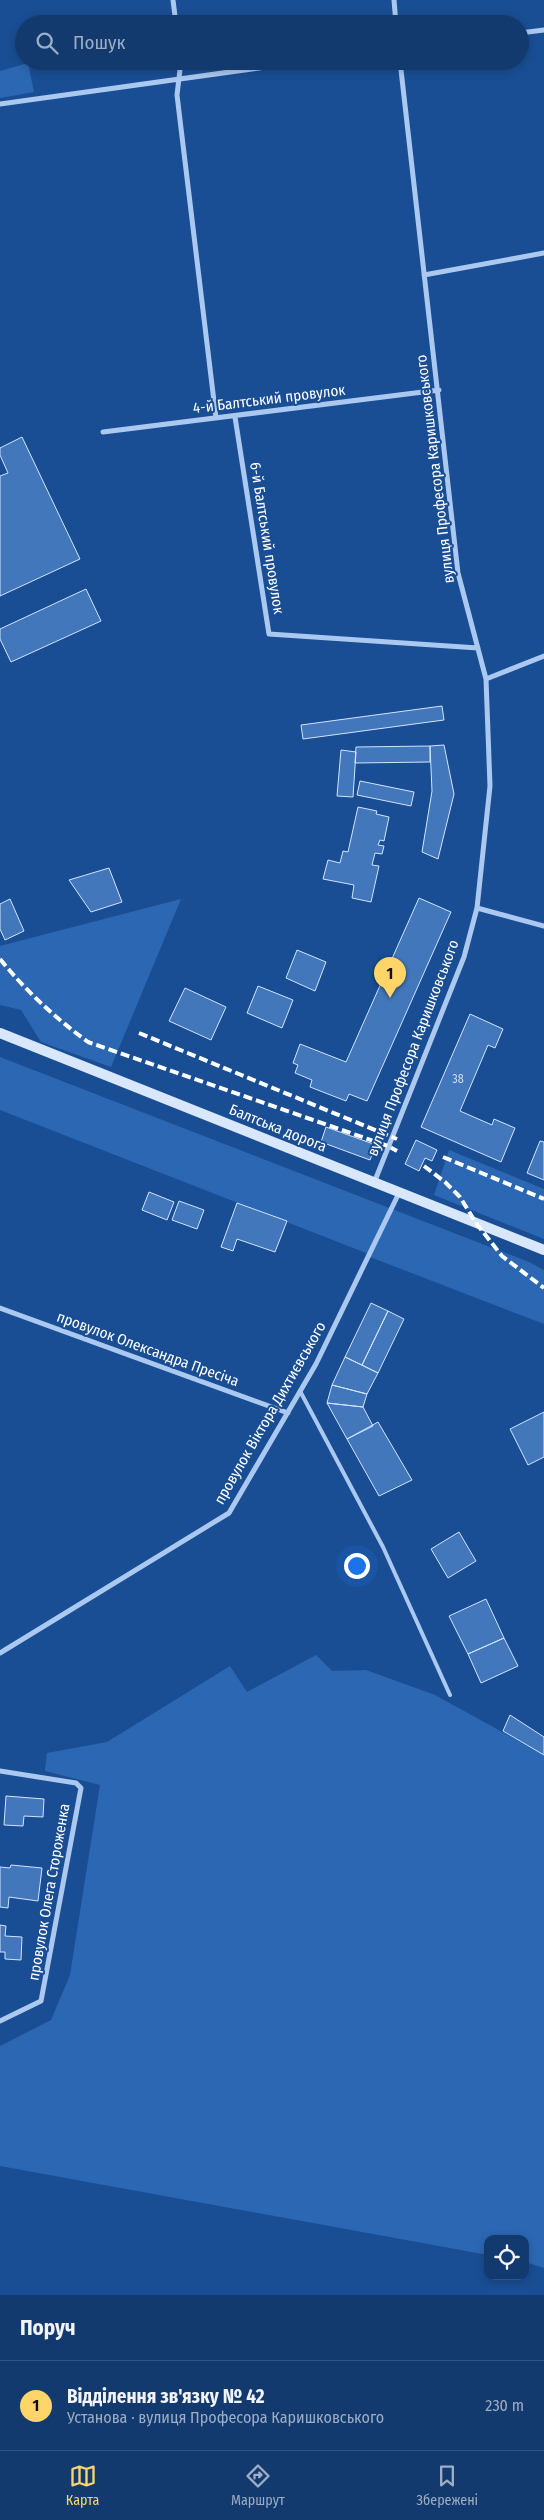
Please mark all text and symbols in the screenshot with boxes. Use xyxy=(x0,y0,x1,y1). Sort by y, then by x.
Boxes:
search box xyxy=(15,15,529,70)
icon: search xyxy=(33,29,61,57)
text: Пошук xyxy=(73,31,125,54)
street label: вулиця Професора Каришковського xyxy=(412,353,458,584)
street label: 4-й Балтський провулок xyxy=(192,381,346,417)
street label: 6-й Балтський провулок xyxy=(246,461,288,615)
street label: вулиця Професора Каришковського xyxy=(363,937,463,1159)
pin: 1 xyxy=(374,957,406,998)
house number: 38 xyxy=(452,1072,464,1086)
street label: Балтська дорога xyxy=(227,1100,329,1156)
street label: провулок Олександра Пресіча xyxy=(55,1308,241,1390)
street label: провулок Віктора Дихтиєвського xyxy=(210,1318,330,1507)
your location xyxy=(344,1553,370,1579)
street label: провулок Олега Стороженка xyxy=(25,1802,73,1982)
map controls xyxy=(484,2235,529,2280)
button: locate xyxy=(484,2235,529,2280)
text: Поруч xyxy=(20,2315,76,2341)
text: Відділення зв'язку № 42 xyxy=(67,2385,265,2408)
text: 1 xyxy=(33,2396,39,2415)
text: 230 m xyxy=(485,2396,524,2415)
text: Установа · вулиця Професора Каришковського xyxy=(67,2408,384,2427)
tab: Карта xyxy=(66,2462,99,2509)
tab: Маршрут xyxy=(231,2462,285,2509)
tab: Збережені xyxy=(416,2462,478,2509)

